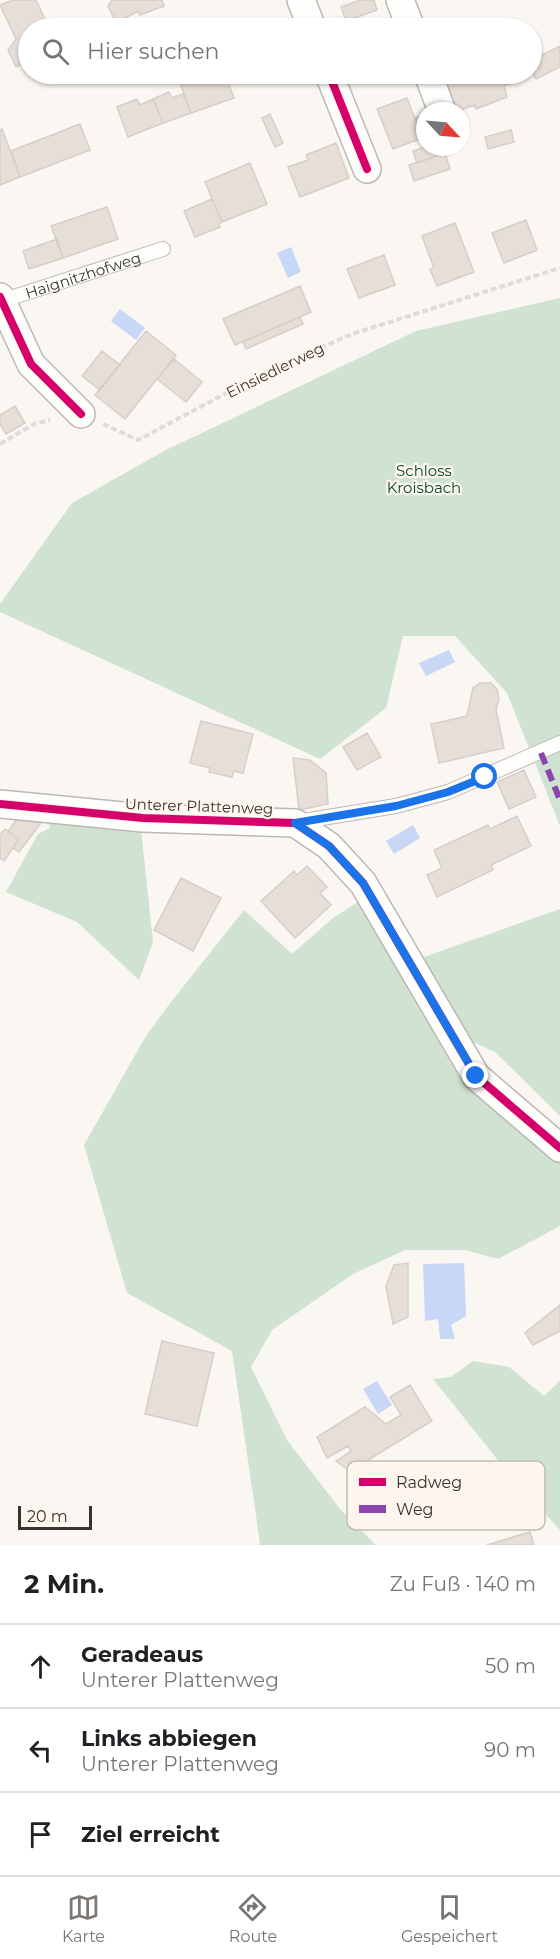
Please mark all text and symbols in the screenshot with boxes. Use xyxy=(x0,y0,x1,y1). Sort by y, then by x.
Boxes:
search box xyxy=(18,18,542,84)
icon: search xyxy=(39,35,72,68)
text: Hier suchen xyxy=(87,38,219,65)
north arrow xyxy=(416,102,470,156)
street label: Haignitzhofweg xyxy=(23,247,143,302)
street label: Einsiedlerweg xyxy=(223,338,327,402)
park label: Schloss Kroisbach xyxy=(387,461,461,497)
route start xyxy=(471,763,497,789)
street label: Unterer Plattenweg xyxy=(125,794,273,818)
route end xyxy=(462,1062,488,1088)
legend xyxy=(347,1461,545,1530)
text: Radweg xyxy=(396,1473,462,1492)
text: Weg xyxy=(396,1500,434,1519)
scale bar xyxy=(18,1503,92,1530)
text: 20 m xyxy=(27,1507,68,1526)
text: 2 Min. xyxy=(24,1568,104,1600)
text: Zu Fuß · 140 m xyxy=(390,1572,536,1596)
text: Geradeaus xyxy=(81,1641,203,1668)
icon: ahead xyxy=(24,1650,57,1683)
text: 50 m xyxy=(485,1654,536,1678)
text: Unterer Plattenweg xyxy=(81,1668,279,1692)
text: Links abbiegen xyxy=(81,1725,257,1752)
icon: left xyxy=(24,1734,57,1767)
text: 90 m xyxy=(484,1738,536,1762)
text: Unterer Plattenweg xyxy=(81,1752,279,1776)
icon: arrive xyxy=(24,1818,57,1851)
text: Ziel erreicht xyxy=(81,1821,220,1848)
tab: Karte xyxy=(62,1891,105,1946)
tab: Route xyxy=(229,1891,277,1946)
tab: Gespeichert xyxy=(401,1891,498,1946)

